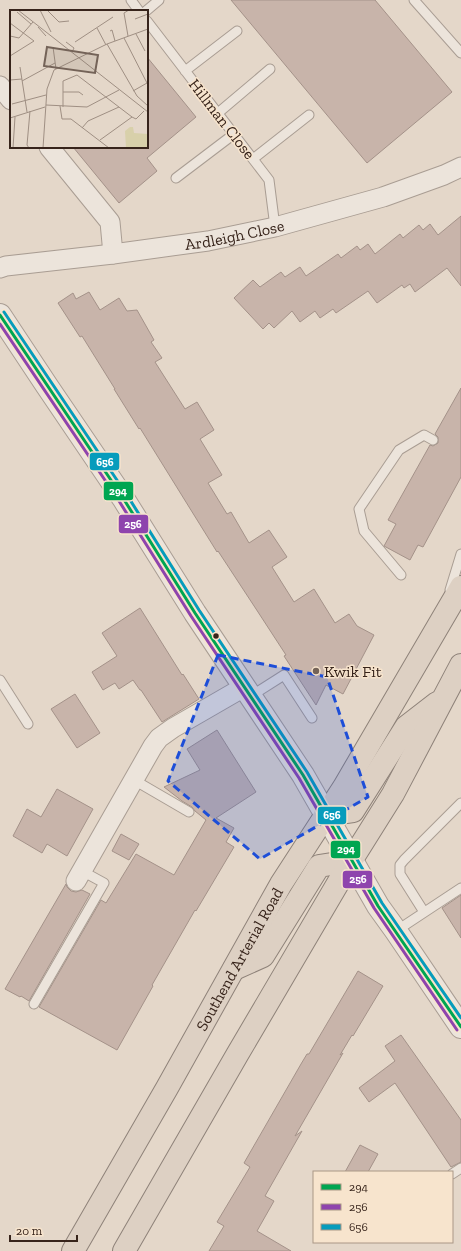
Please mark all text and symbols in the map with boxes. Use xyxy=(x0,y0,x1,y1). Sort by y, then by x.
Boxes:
inset map xyxy=(10,10,148,148)
street label: Hillman Close xyxy=(185,75,259,163)
street label: Ardleigh Close xyxy=(184,215,286,254)
line badge: 656 xyxy=(89,452,120,471)
text: 656 xyxy=(96,456,114,469)
line badge: 294 xyxy=(103,481,134,501)
text: 294 xyxy=(109,485,128,498)
line badge: 256 xyxy=(118,514,149,534)
text: 256 xyxy=(124,518,142,531)
unlabelled marker xyxy=(211,631,221,641)
place label: Kwik Fit xyxy=(324,662,382,681)
marker: Kwik Fit xyxy=(311,666,321,676)
line badge: 656 xyxy=(317,806,347,825)
text: 656 xyxy=(323,809,341,822)
line badge: 294 xyxy=(330,840,361,859)
text: 294 xyxy=(337,843,356,856)
line badge: 256 xyxy=(342,870,373,889)
text: 256 xyxy=(349,873,367,886)
street label: Southend Arterial Road xyxy=(192,884,287,1034)
legend xyxy=(313,1171,453,1243)
text: 294 xyxy=(349,1180,369,1194)
text: 256 xyxy=(349,1200,368,1214)
scale bar xyxy=(10,1217,77,1243)
text: 656 xyxy=(349,1220,368,1234)
text: 20 m xyxy=(16,1224,43,1238)

